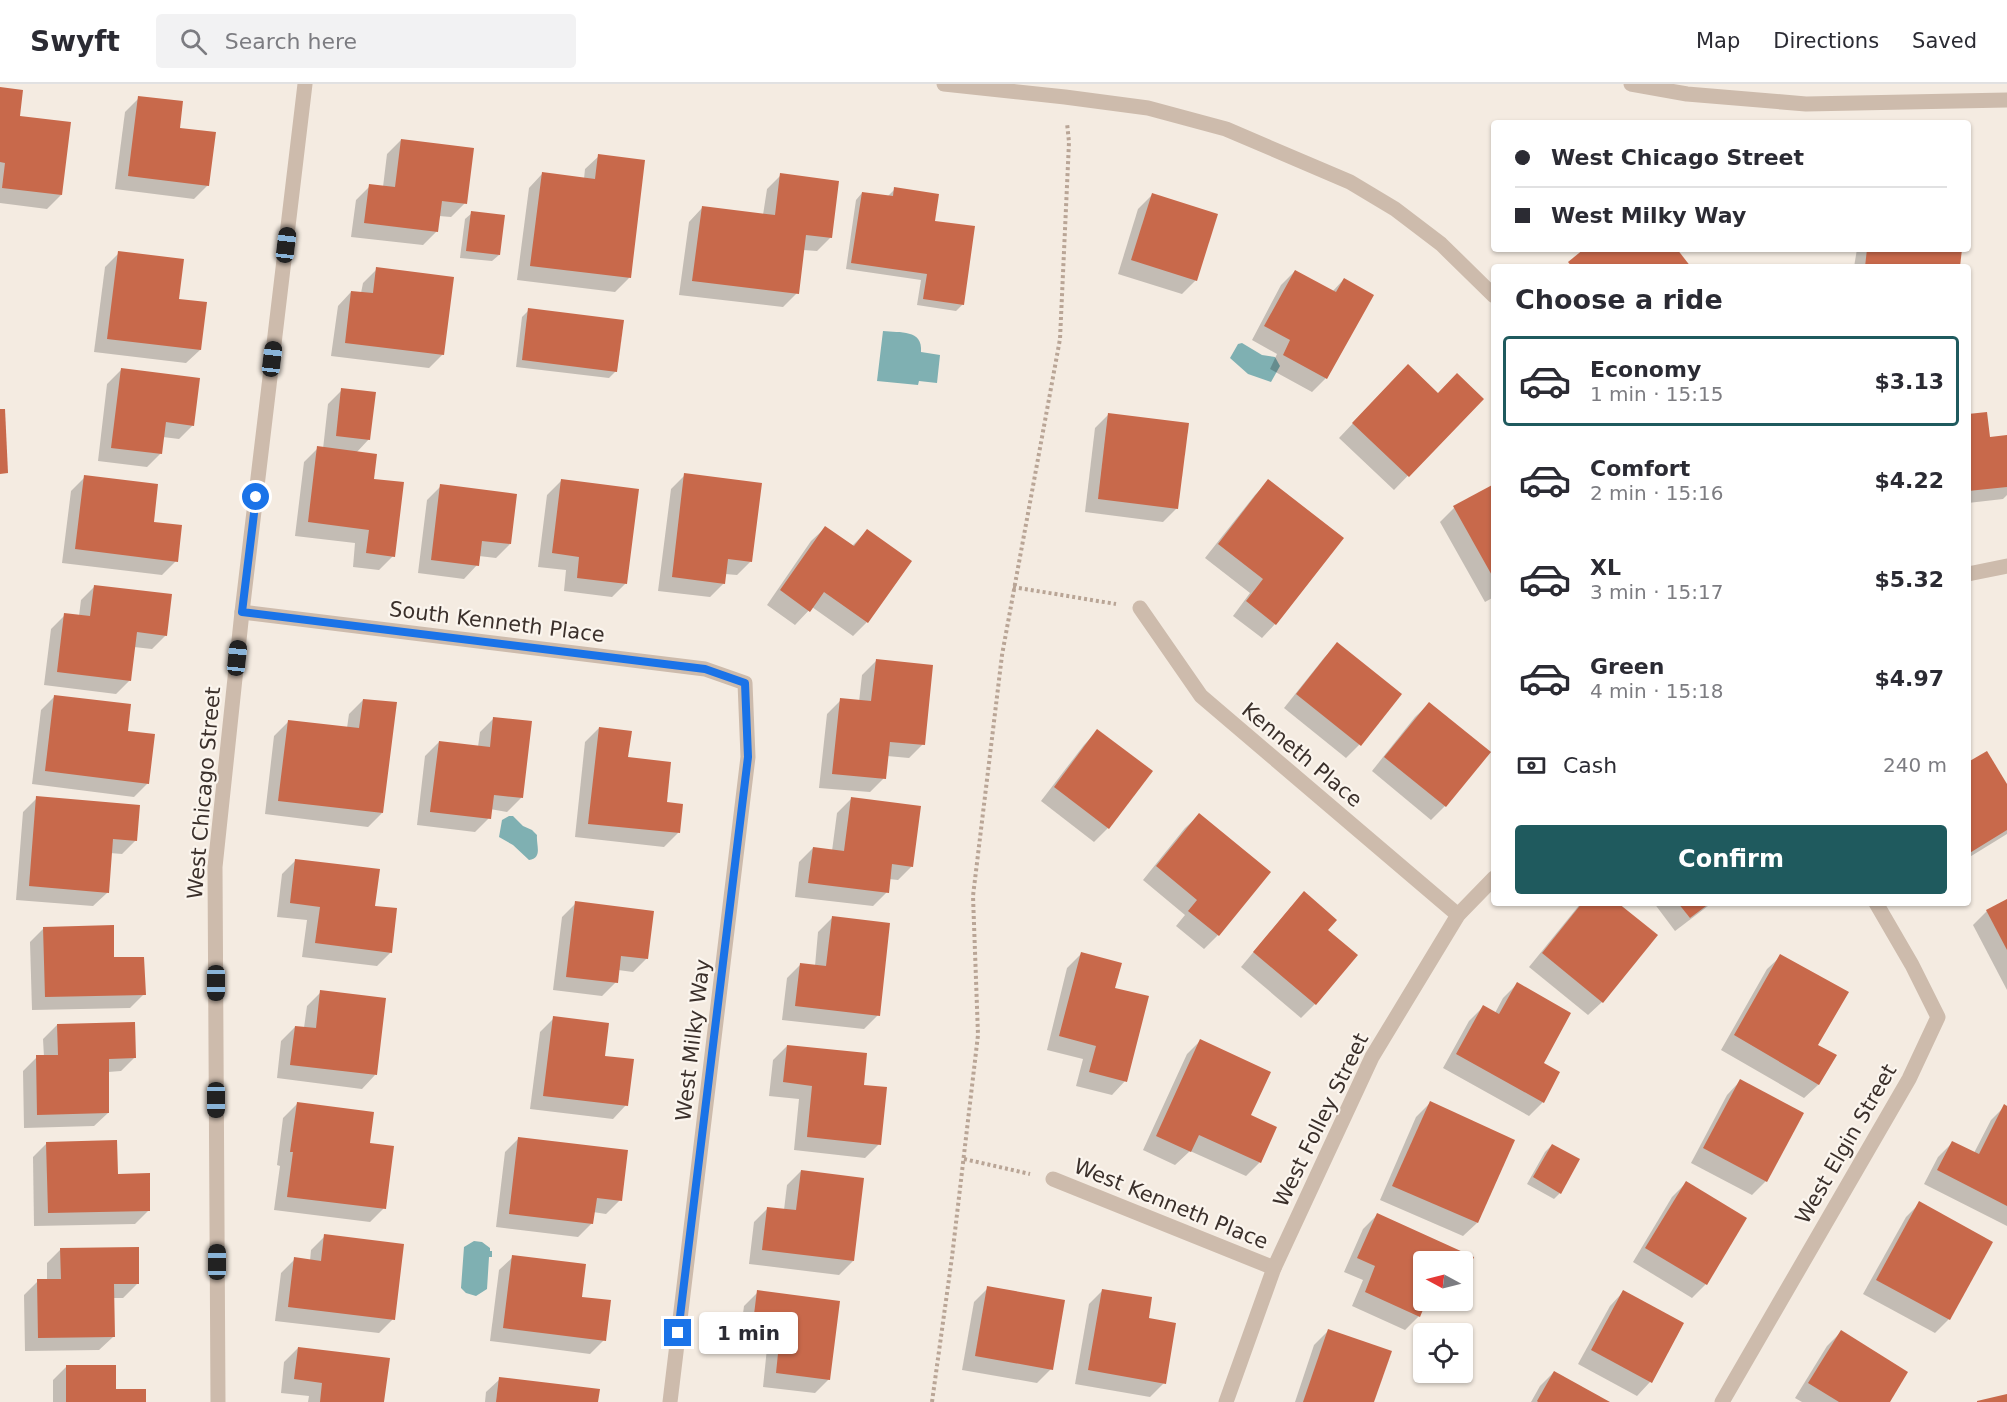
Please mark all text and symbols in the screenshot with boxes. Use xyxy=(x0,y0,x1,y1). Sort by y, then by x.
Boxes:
search box xyxy=(156,14,576,68)
text: Swyft xyxy=(30,25,120,58)
icon: search xyxy=(177,25,210,58)
text: Search here xyxy=(225,29,357,54)
text: Map xyxy=(1696,29,1740,53)
text: Directions xyxy=(1773,29,1879,53)
text: Saved xyxy=(1912,29,1977,53)
text: West Chicago Street xyxy=(1551,145,1804,170)
text: West Milky Way xyxy=(1551,203,1746,228)
car xyxy=(275,226,297,264)
text: Choose a ride xyxy=(1515,284,1723,315)
car xyxy=(261,340,283,378)
icon: car xyxy=(1518,354,1572,408)
text: Economy xyxy=(1590,357,1701,382)
text: $3.13 xyxy=(1874,369,1944,394)
text: 1 min · 15:15 xyxy=(1590,382,1724,406)
icon: car xyxy=(1518,453,1572,507)
text: Comfort xyxy=(1590,456,1690,481)
text: $4.22 xyxy=(1874,468,1944,493)
text: 2 min · 15:16 xyxy=(1590,481,1724,505)
route start xyxy=(242,483,269,510)
icon: car xyxy=(1518,552,1572,606)
text: XL xyxy=(1590,555,1621,580)
text: $5.32 xyxy=(1874,567,1944,592)
text: 3 min · 15:17 xyxy=(1590,580,1724,604)
street label: South Kenneth Place xyxy=(388,597,606,647)
car xyxy=(226,639,248,677)
icon: car xyxy=(1518,651,1572,705)
text: Green xyxy=(1590,654,1664,679)
text: $4.97 xyxy=(1874,666,1944,691)
text: 4 min · 15:18 xyxy=(1590,679,1724,703)
street label: West Chicago Street xyxy=(183,686,225,900)
street label: Kenneth Place xyxy=(1237,698,1367,812)
icon: cash xyxy=(1515,749,1548,782)
text: Cash xyxy=(1563,753,1617,778)
text: 240 m xyxy=(1883,753,1947,777)
button: Confirm xyxy=(1515,825,1947,894)
street label: West Milky Way xyxy=(671,957,715,1123)
car xyxy=(207,965,225,1001)
street label: West Folley Street xyxy=(1269,1029,1373,1211)
street label: West Elgin Street xyxy=(1791,1060,1901,1228)
car xyxy=(207,1082,225,1118)
street label: West Kenneth Place xyxy=(1070,1154,1272,1254)
car xyxy=(208,1244,226,1280)
north arrow xyxy=(1413,1251,1473,1311)
map controls xyxy=(1413,1251,1473,1383)
callout: 1 min xyxy=(699,1312,798,1354)
route end xyxy=(664,1319,691,1346)
text: 1 min xyxy=(717,1321,780,1345)
button: locate xyxy=(1413,1323,1473,1383)

